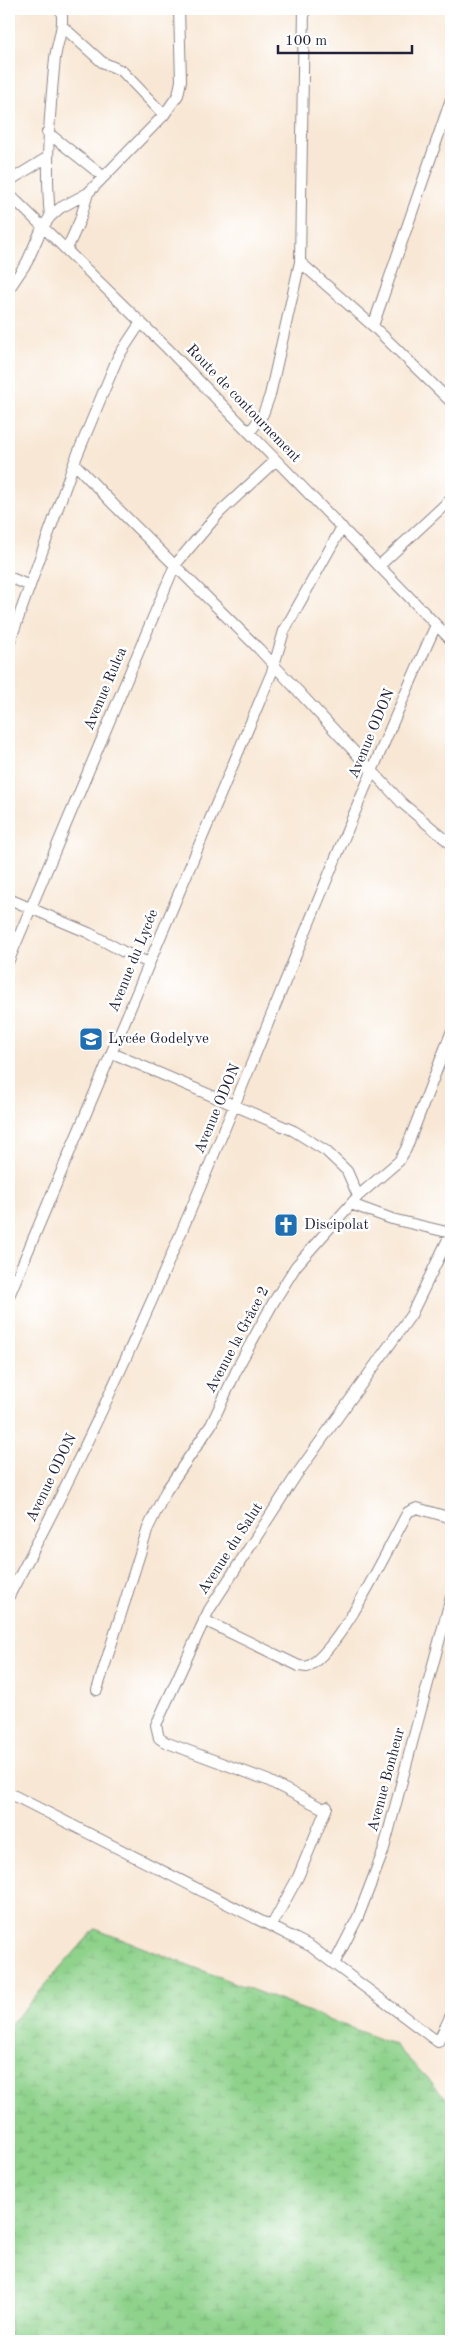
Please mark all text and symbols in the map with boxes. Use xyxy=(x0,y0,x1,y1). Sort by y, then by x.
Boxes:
scale bar xyxy=(278,22,411,54)
text: 100 m xyxy=(285,34,327,49)
street label: Route de contournement xyxy=(183,342,303,466)
street label: Avenue Rulca xyxy=(82,645,130,733)
street label: Avenue ODON xyxy=(346,686,398,781)
street label: Avenue du Lycée xyxy=(107,907,161,1015)
school or university icon: Lycée Godelyve xyxy=(78,1026,104,1052)
place label: Lycée Godelyve xyxy=(108,1032,209,1047)
street label: Avenue ODON xyxy=(192,1061,244,1156)
church icon: Discipolat xyxy=(273,1212,299,1238)
place label: Discipolat xyxy=(304,1218,369,1233)
street label: Avenue la Grâce 2 xyxy=(204,1284,272,1396)
street label: Avenue ODON xyxy=(24,1431,80,1524)
street label: Avenue du Salut xyxy=(196,1501,266,1597)
street label: Avenue Bonheur xyxy=(366,1726,408,1834)

